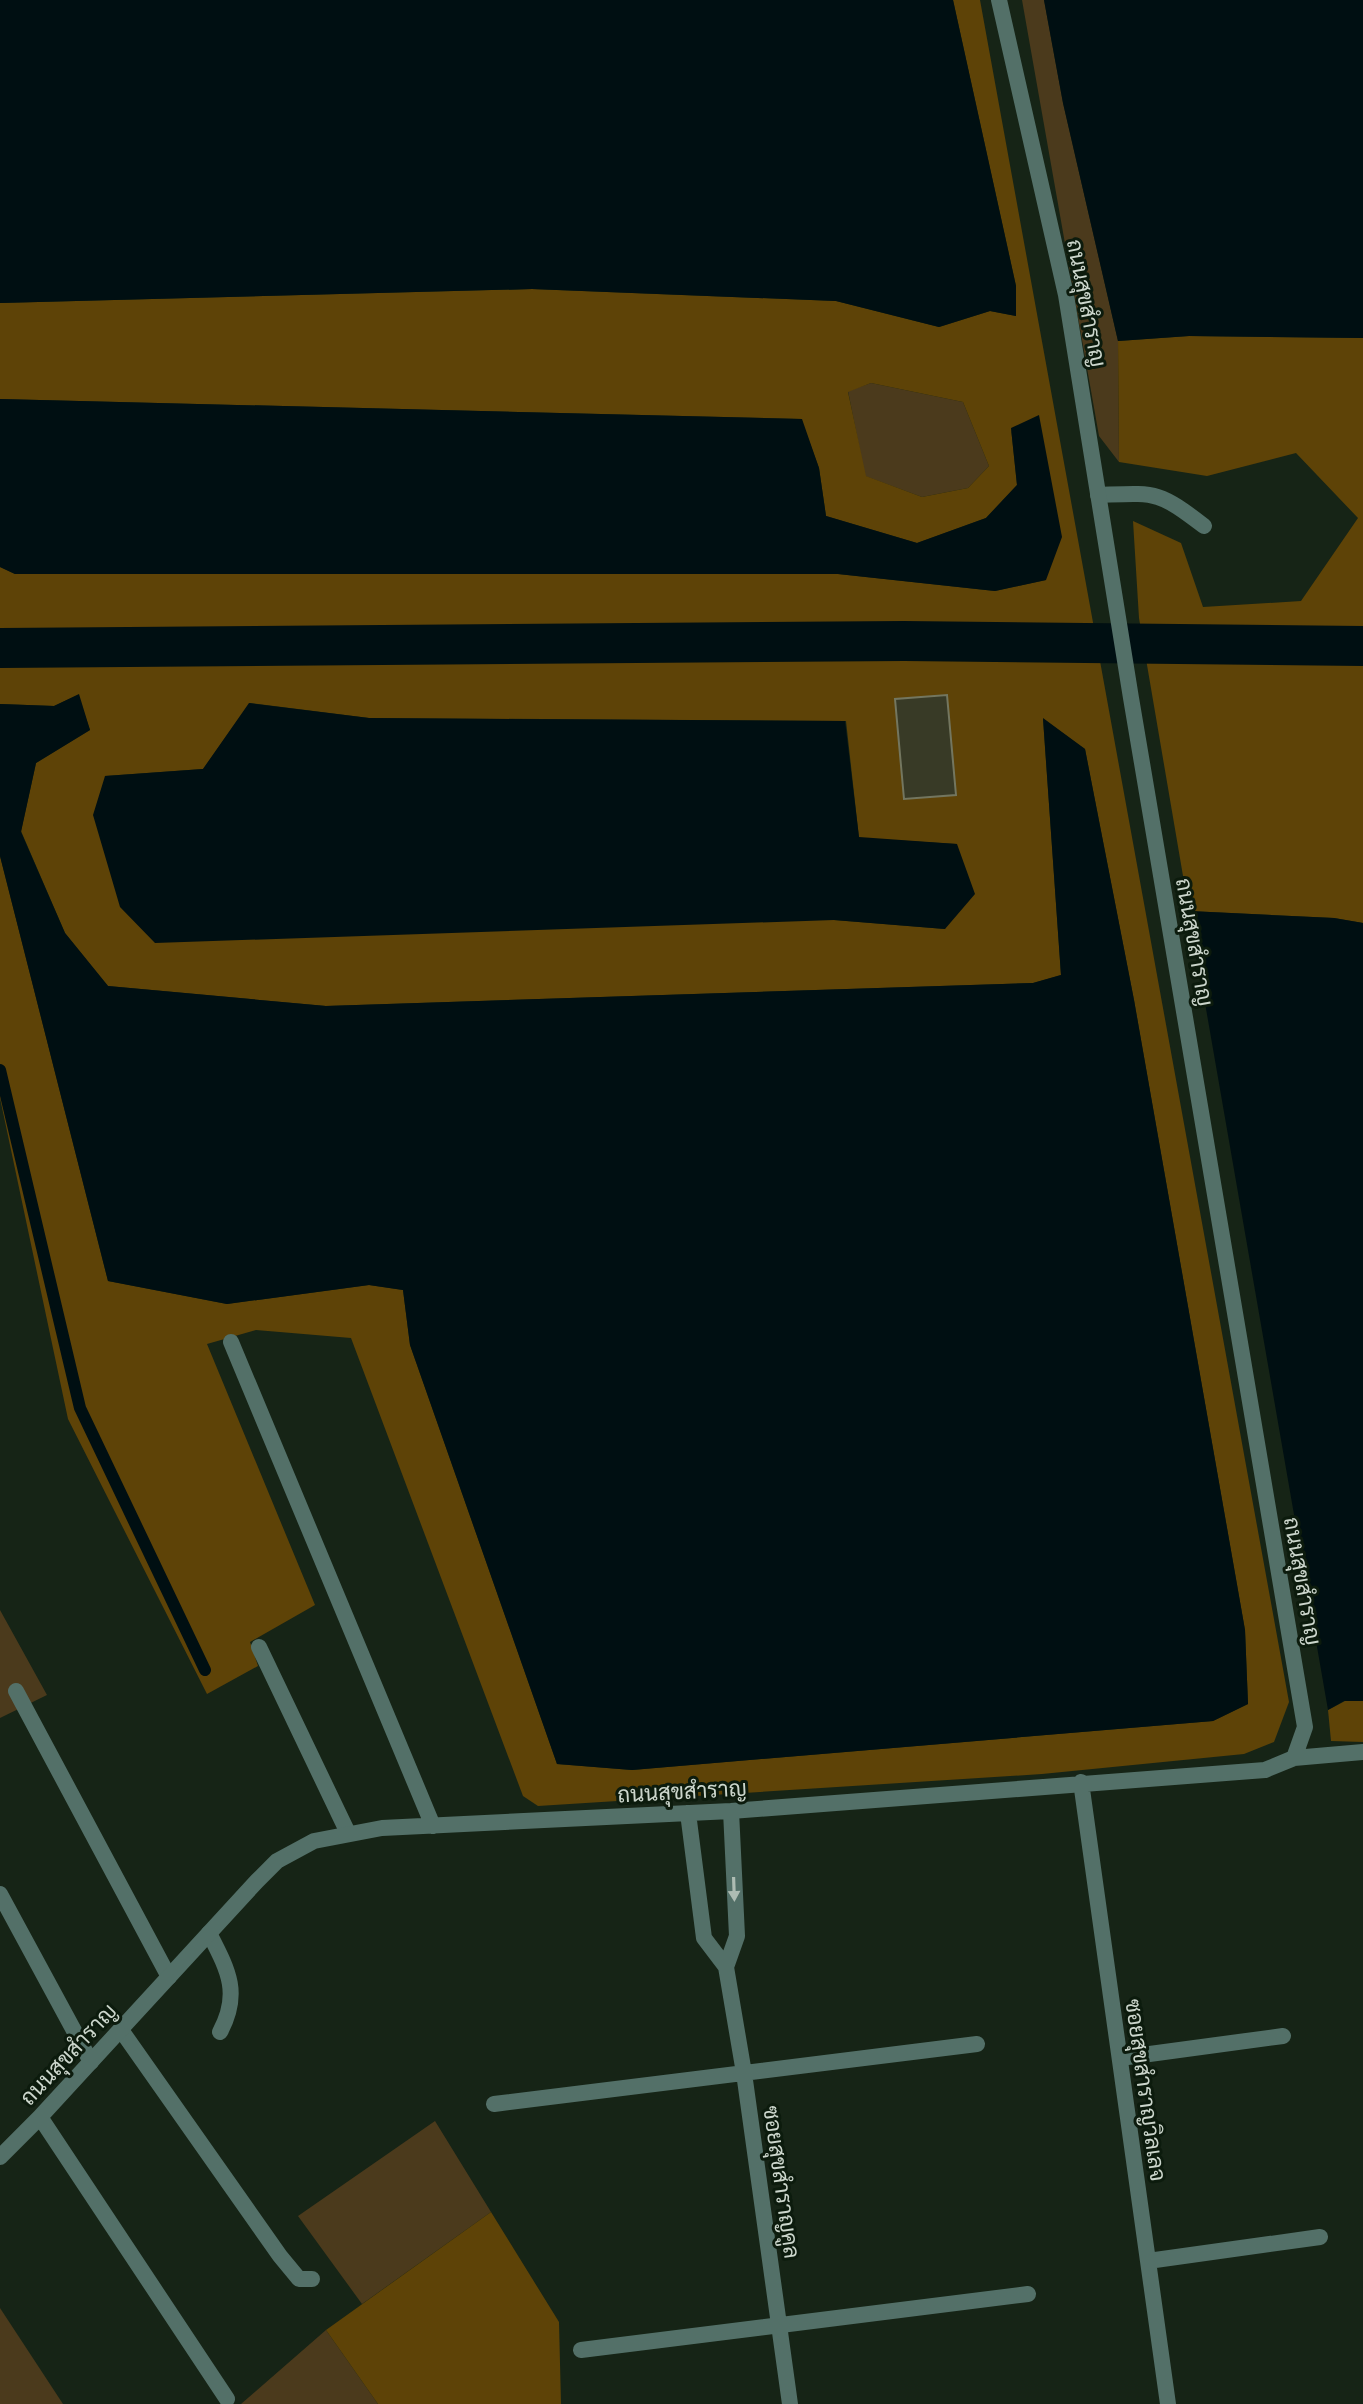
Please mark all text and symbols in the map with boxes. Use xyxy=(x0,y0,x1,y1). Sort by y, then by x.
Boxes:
street label: ถนนสุขสำราญ xyxy=(1059,237,1112,370)
street label: ถนนสุขสำราญ xyxy=(1168,876,1219,1009)
street label: ถนนสุขสำราญ xyxy=(1276,1515,1327,1648)
street label: ถนนสุขสำราญ xyxy=(617,1775,748,1810)
one-way arrow xyxy=(728,1877,741,1902)
street label: ซอยสุขสำราญวิลเลจ xyxy=(1117,1997,1172,2183)
street label: ถนนสุขสำราญ xyxy=(14,1998,124,2112)
street label: ซอยสุขสำราญคูล xyxy=(755,2104,806,2260)

